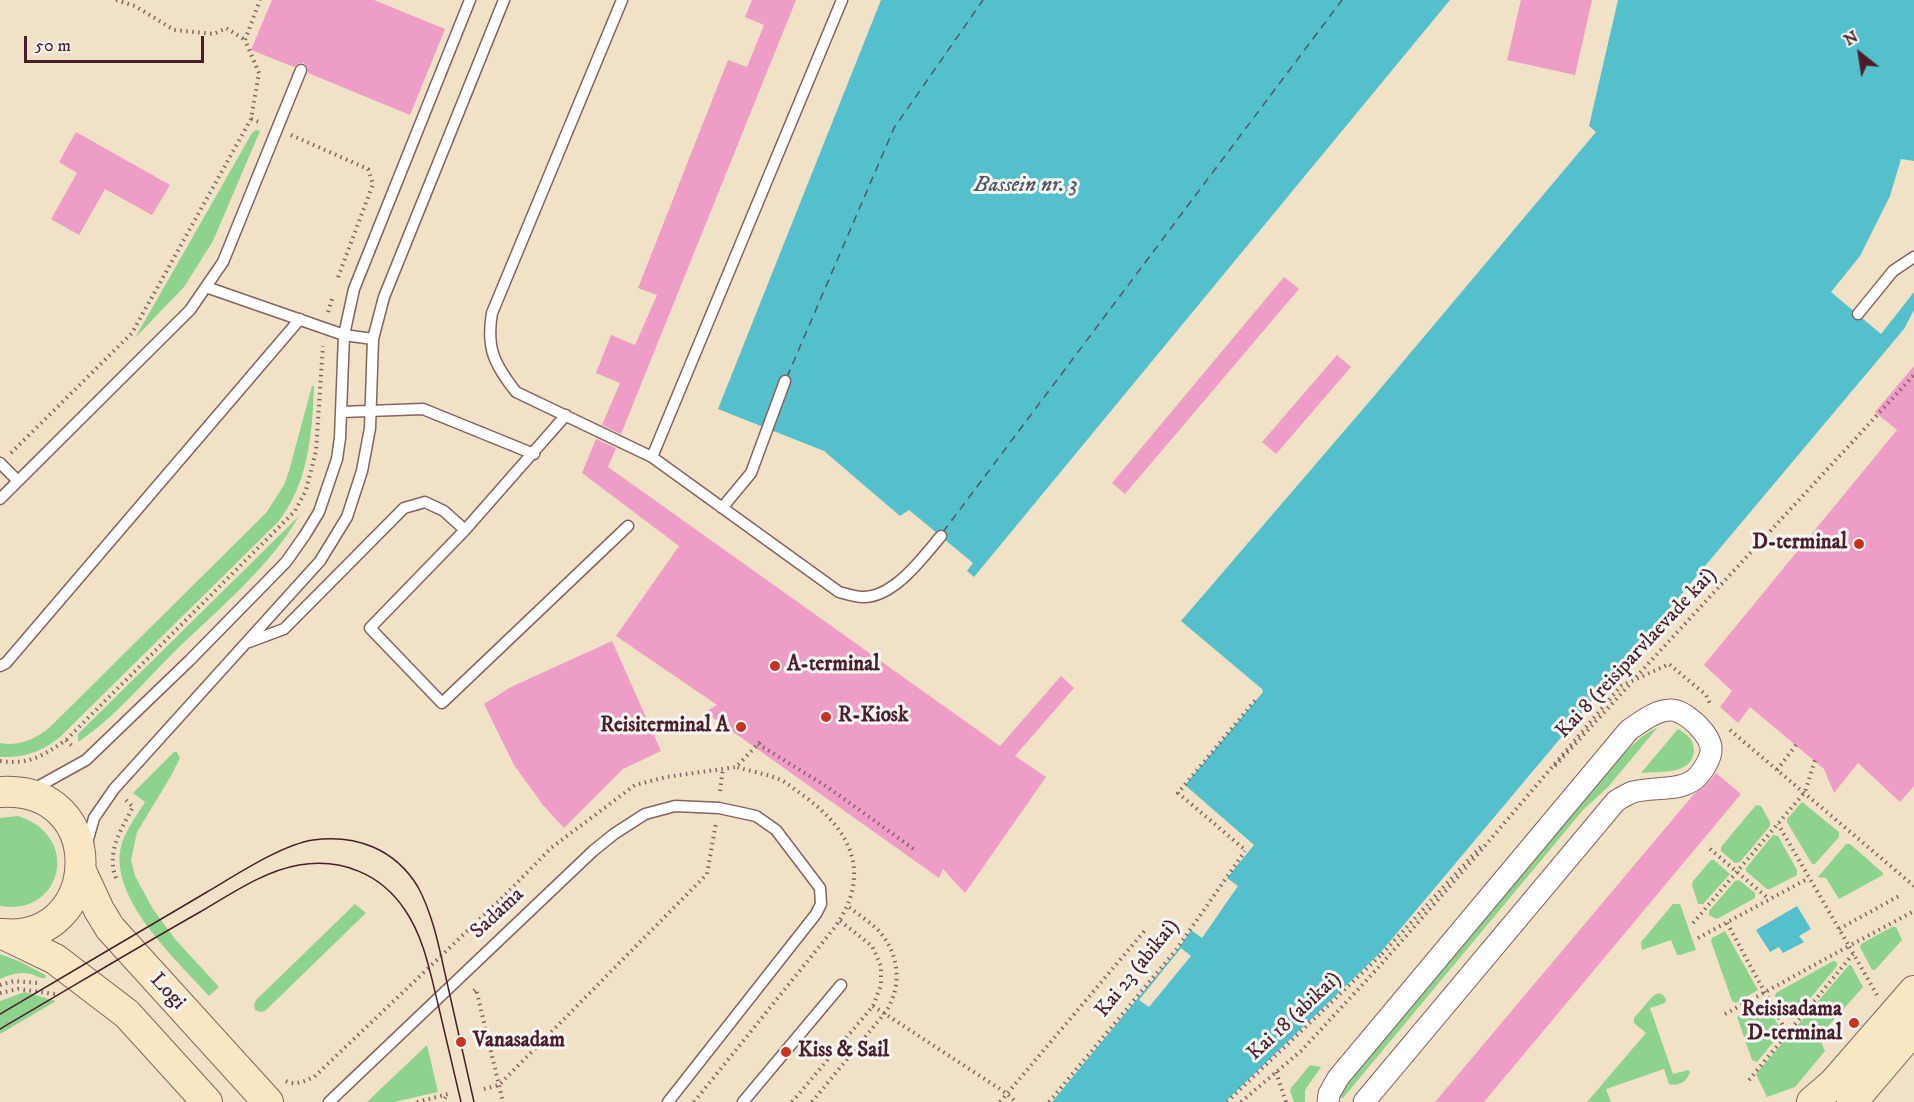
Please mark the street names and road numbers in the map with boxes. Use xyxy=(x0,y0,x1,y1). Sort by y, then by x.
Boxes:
street label: Kai 8 (reisiparvlaevade kai) xyxy=(1551,564,1723,744)
street label: Sadama xyxy=(466,883,530,945)
street label: Kai 23 (abikai) xyxy=(1091,915,1185,1023)
street label: Kai 18 (abikai) xyxy=(1243,967,1347,1067)
street label: Logi xyxy=(144,968,190,1016)

